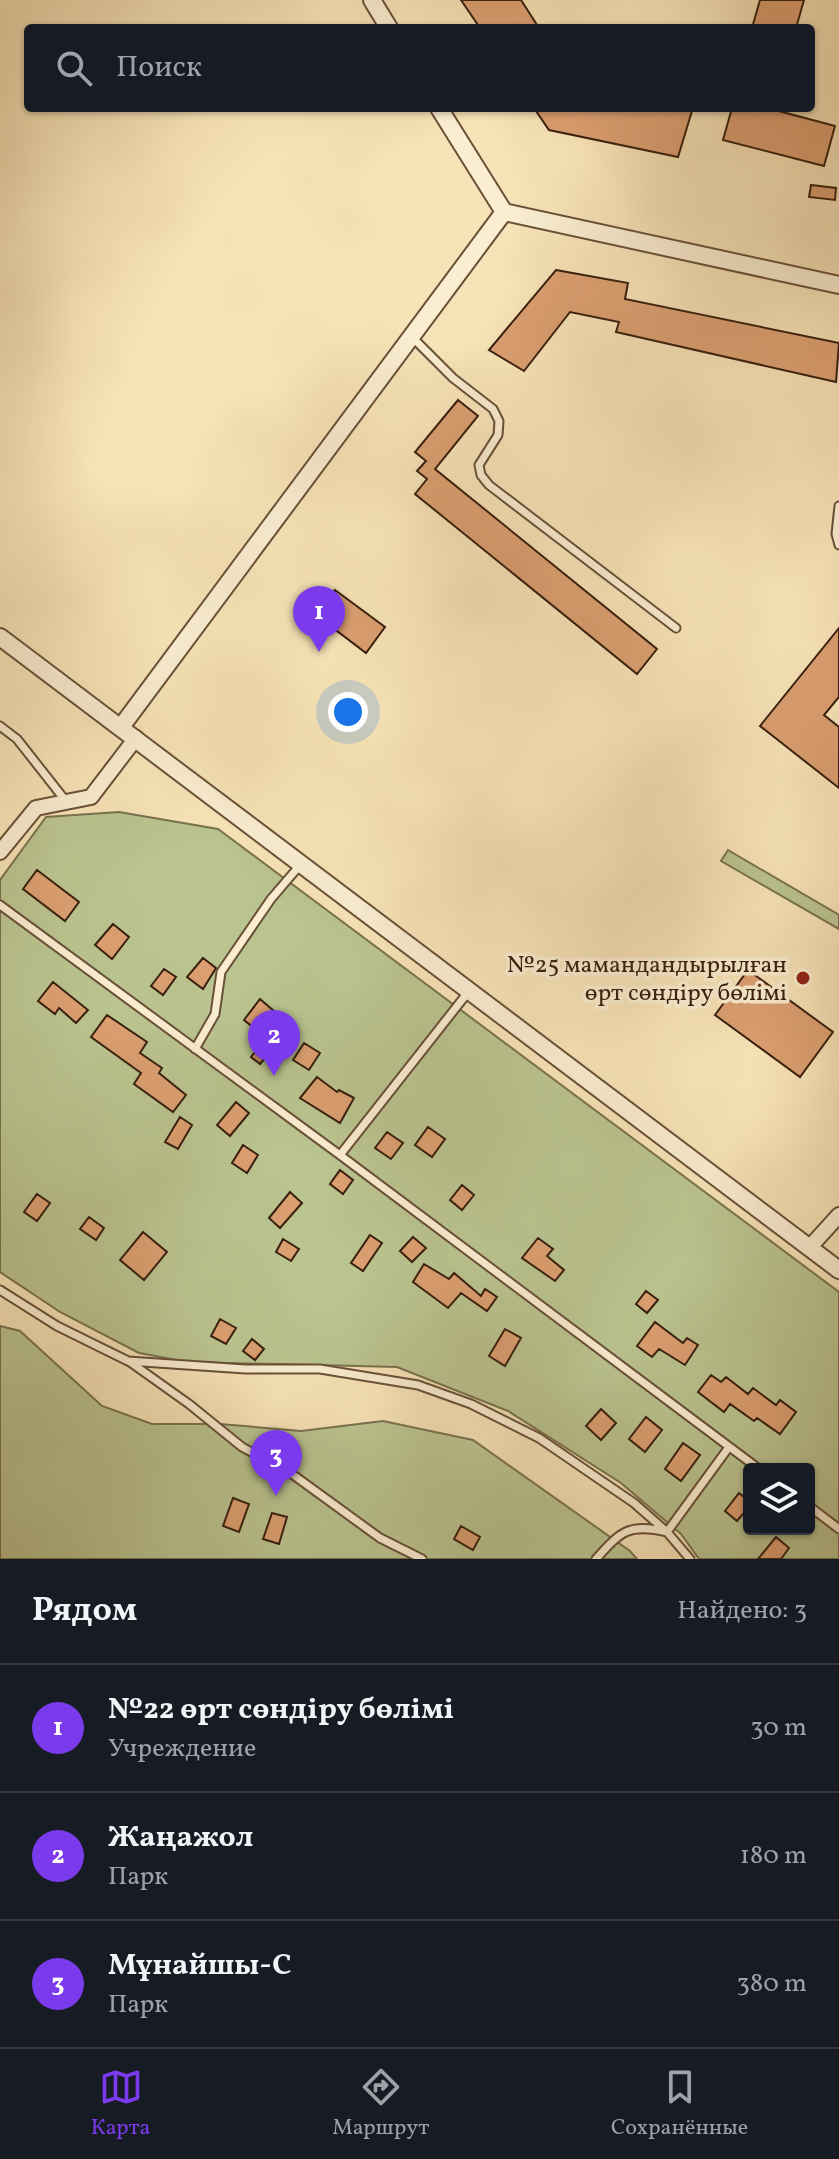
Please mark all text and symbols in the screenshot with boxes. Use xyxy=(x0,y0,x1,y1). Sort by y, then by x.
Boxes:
search box xyxy=(24,24,815,112)
icon: search xyxy=(52,46,96,90)
text: Поиск xyxy=(116,47,202,89)
pin: 1 xyxy=(293,586,345,652)
your location xyxy=(328,692,368,732)
place label: №25 мамандандырылған өрт сөндіру бөлімі xyxy=(507,949,787,1011)
marker: №25 мамандандырылған өрт сөндіру бөлімі xyxy=(794,969,812,987)
pin: 2 xyxy=(248,1010,300,1076)
pin: 3 xyxy=(250,1430,302,1496)
map controls xyxy=(743,1463,815,1535)
button: layers xyxy=(743,1463,815,1535)
text: Рядом xyxy=(32,1588,137,1635)
text: Найдено: 3 xyxy=(677,1593,807,1629)
text: №22 өрт сөндіру бөлімі xyxy=(108,1689,454,1731)
text: 1 xyxy=(53,1710,63,1746)
text: 30 m xyxy=(750,1710,807,1746)
text: Учреждение xyxy=(108,1731,256,1767)
text: Жаңажол xyxy=(108,1817,253,1859)
text: 2 xyxy=(51,1838,65,1874)
text: 180 m xyxy=(740,1838,807,1874)
text: Парк xyxy=(108,1859,168,1895)
text: Мұнайшы-С xyxy=(108,1945,291,1987)
text: 3 xyxy=(51,1966,65,2002)
text: 380 m xyxy=(737,1966,807,2002)
text: Парк xyxy=(108,1987,168,2023)
tab: Карта xyxy=(91,2065,151,2144)
tab: Маршрут xyxy=(332,2065,429,2144)
tab: Сохранённые xyxy=(611,2065,748,2144)

